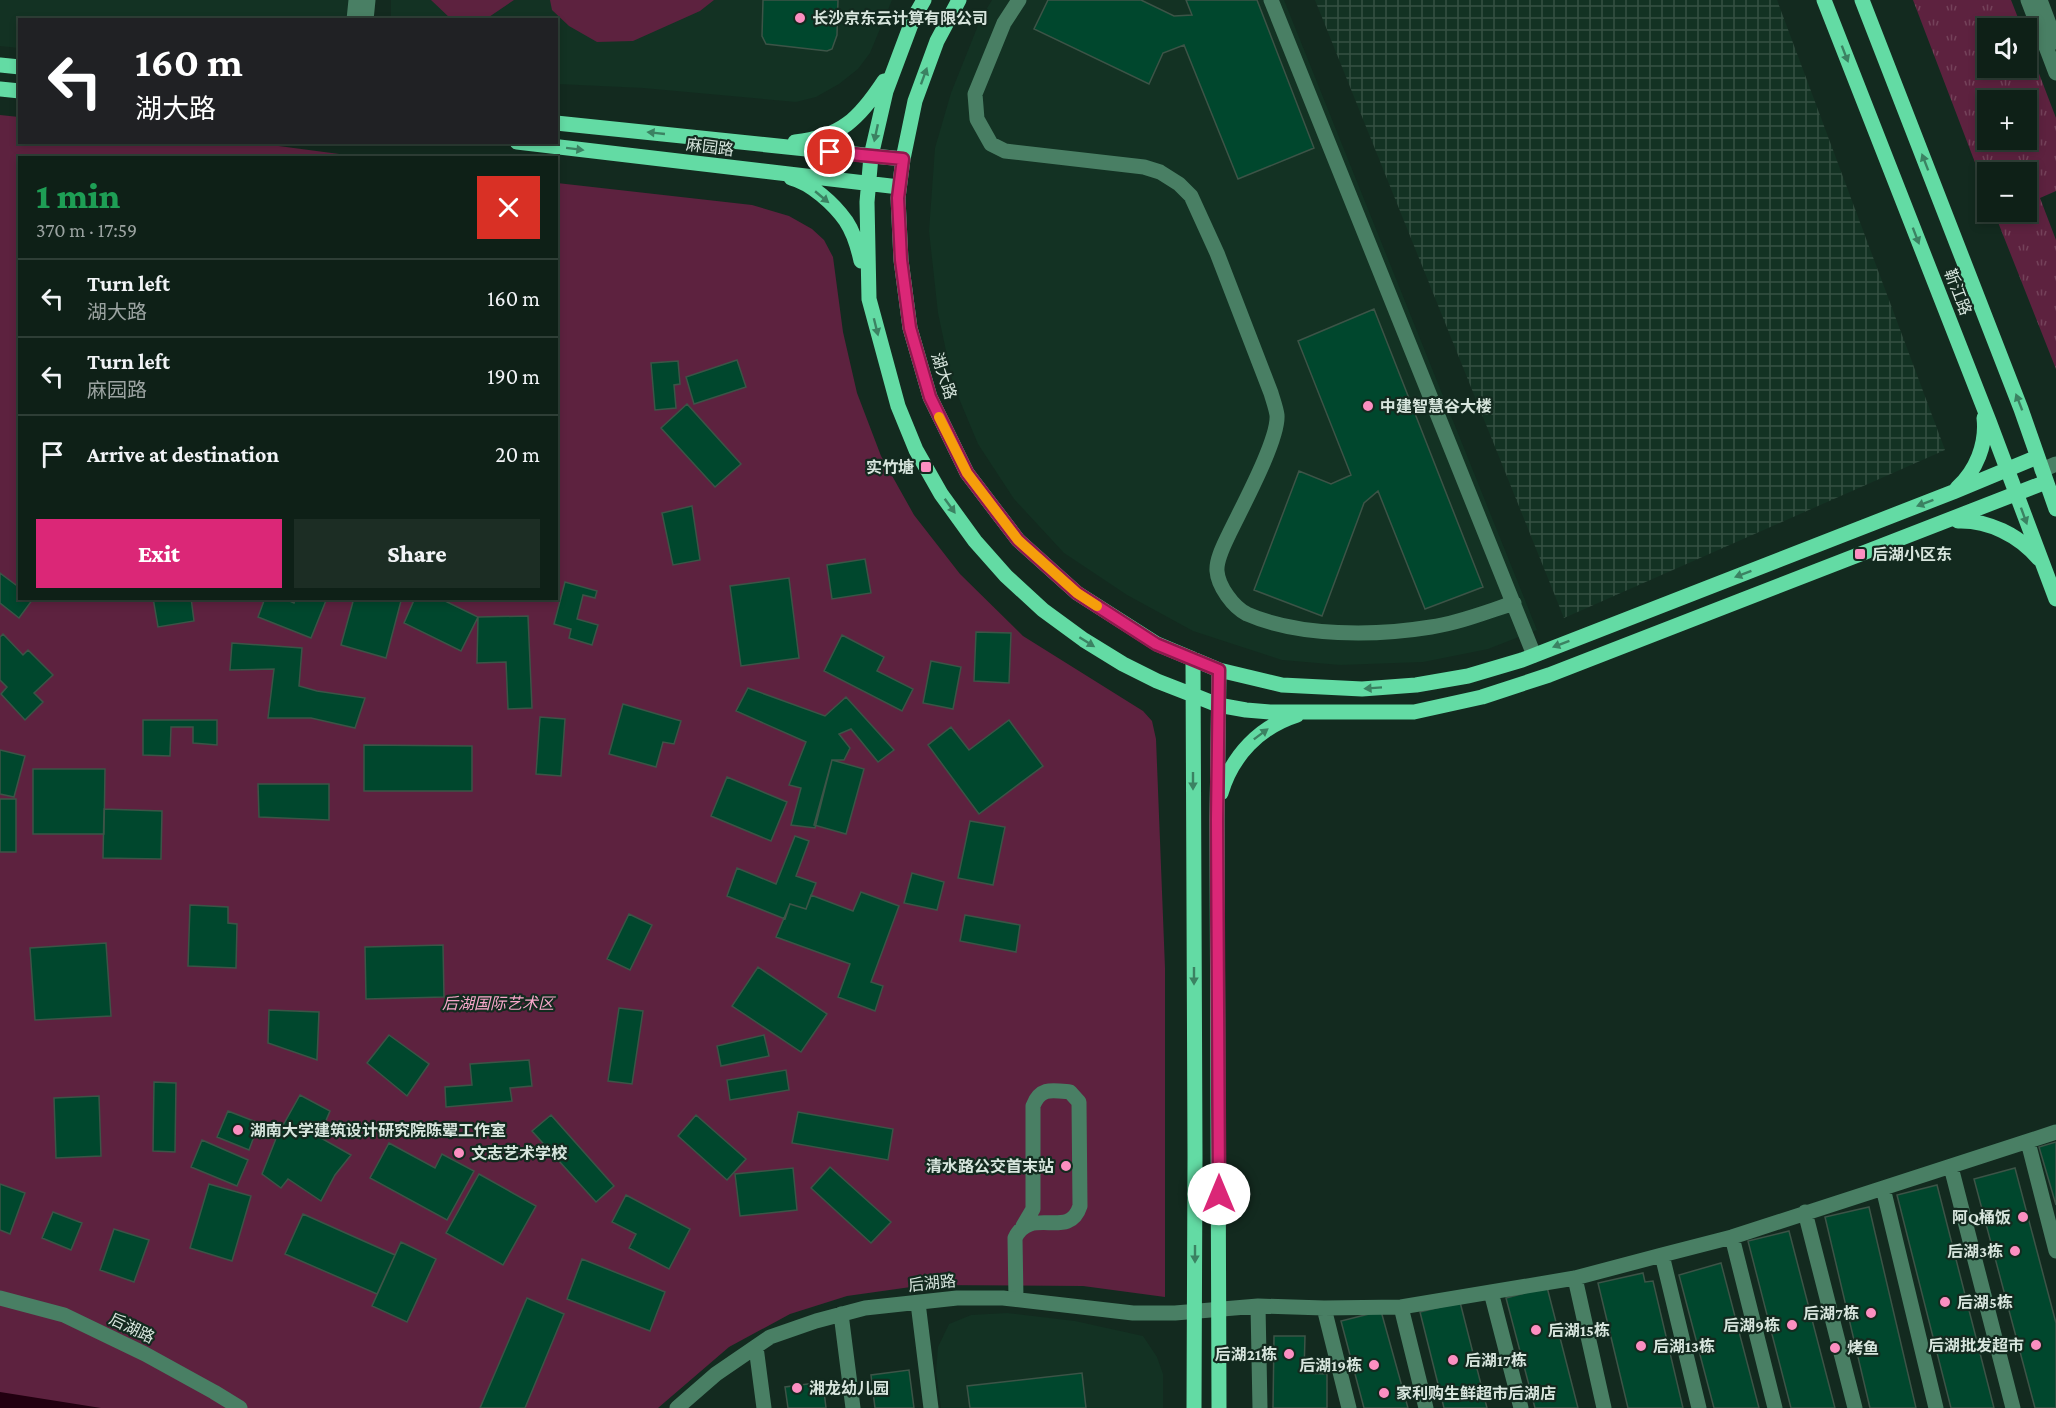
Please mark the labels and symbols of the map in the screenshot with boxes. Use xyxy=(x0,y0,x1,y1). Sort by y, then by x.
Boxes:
place label: 长沙京东云计算有限公司 xyxy=(812,9,988,27)
marker: 长沙京东云计算有限公司 xyxy=(793,11,807,25)
one-way arrow xyxy=(1840,46,1850,64)
one-way arrow xyxy=(920,67,930,85)
one-way arrow xyxy=(871,124,881,143)
pin xyxy=(804,126,855,177)
one-way arrow xyxy=(647,128,666,138)
street label: 麻园路 xyxy=(685,136,735,158)
one-way arrow xyxy=(566,144,585,154)
one-way arrow xyxy=(1920,152,1930,170)
one-way arrow xyxy=(814,191,830,204)
one-way arrow xyxy=(1912,227,1921,245)
street label: 靳江路 xyxy=(1941,267,1975,317)
one-way arrow xyxy=(872,318,882,336)
street label: 湖大路 xyxy=(928,351,960,401)
one-way arrow xyxy=(2013,393,2023,411)
place label: 中建智慧谷大楼 xyxy=(1380,398,1492,415)
marker: 中建智慧谷大楼 xyxy=(1361,399,1375,413)
place label: 实竹塘 xyxy=(866,458,914,476)
marker: 实竹塘 xyxy=(919,460,933,474)
one-way arrow xyxy=(944,497,956,513)
one-way arrow xyxy=(1916,499,1934,508)
one-way arrow xyxy=(2020,507,2029,525)
place label: 后湖小区东 xyxy=(1872,546,1952,563)
marker: 后湖小区东 xyxy=(1853,547,1867,561)
one-way arrow xyxy=(1734,570,1752,579)
one-way arrow xyxy=(1079,636,1095,647)
one-way arrow xyxy=(1552,640,1570,649)
one-way arrow xyxy=(1363,683,1382,693)
one-way arrow xyxy=(1253,727,1269,740)
one-way arrow xyxy=(1188,771,1198,790)
one-way arrow xyxy=(1190,966,1199,985)
park label: 后湖国际艺术区 xyxy=(442,995,556,1012)
place label: 湖南大学建筑设计研究院陈翚工作室 xyxy=(250,1122,506,1139)
marker: 湖南大学建筑设计研究院陈翚工作室 xyxy=(231,1123,245,1137)
place label: 文志艺术学校 xyxy=(471,1144,568,1162)
marker: 文志艺术学校 xyxy=(452,1146,466,1160)
place label: 清水路公交首末站 xyxy=(926,1157,1054,1175)
marker: 清水路公交首末站 xyxy=(1059,1159,1073,1173)
position arrow xyxy=(1187,1162,1251,1226)
place label: 阿Q桶饭 xyxy=(1952,1209,2011,1226)
marker: 阿Q桶饭 xyxy=(2016,1210,2030,1224)
place label: 后湖3栋 xyxy=(1947,1242,2003,1260)
marker: 后湖3栋 xyxy=(2008,1244,2022,1258)
one-way arrow xyxy=(1190,1245,1200,1264)
street label: 后湖路 xyxy=(907,1272,957,1294)
place label: 后湖5栋 xyxy=(1957,1293,2013,1311)
marker: 后湖5栋 xyxy=(1938,1295,1952,1309)
place label: 后湖7栋 xyxy=(1803,1304,1859,1322)
marker: 后湖7栋 xyxy=(1864,1306,1878,1320)
street label: 后湖路 xyxy=(107,1310,157,1346)
place label: 后湖9栋 xyxy=(1723,1316,1780,1334)
marker: 后湖9栋 xyxy=(1785,1318,1799,1332)
place label: 后湖15栋 xyxy=(1548,1321,1610,1339)
marker: 后湖15栋 xyxy=(1529,1323,1543,1337)
place label: 后湖13栋 xyxy=(1653,1337,1715,1355)
place label: 后湖批发超市 xyxy=(1928,1337,2024,1354)
marker: 后湖批发超市 xyxy=(2029,1338,2043,1352)
marker: 后湖13栋 xyxy=(1634,1339,1648,1353)
place label: 烤鱼 xyxy=(1847,1339,1879,1357)
marker: 烤鱼 xyxy=(1828,1341,1842,1355)
place label: 后湖21栋 xyxy=(1215,1345,1277,1363)
marker: 后湖21栋 xyxy=(1282,1347,1296,1361)
place label: 后湖17栋 xyxy=(1465,1351,1527,1369)
marker: 后湖17栋 xyxy=(1446,1353,1460,1367)
place label: 后湖19栋 xyxy=(1299,1356,1362,1374)
marker: 后湖19栋 xyxy=(1367,1358,1381,1372)
place label: 湘龙幼儿园 xyxy=(809,1379,889,1397)
marker: 湘龙幼儿园 xyxy=(790,1381,804,1395)
place label: 家利购生鲜超市后湖店 xyxy=(1396,1385,1556,1402)
marker: 家利购生鲜超市后湖店 xyxy=(1377,1386,1391,1400)

